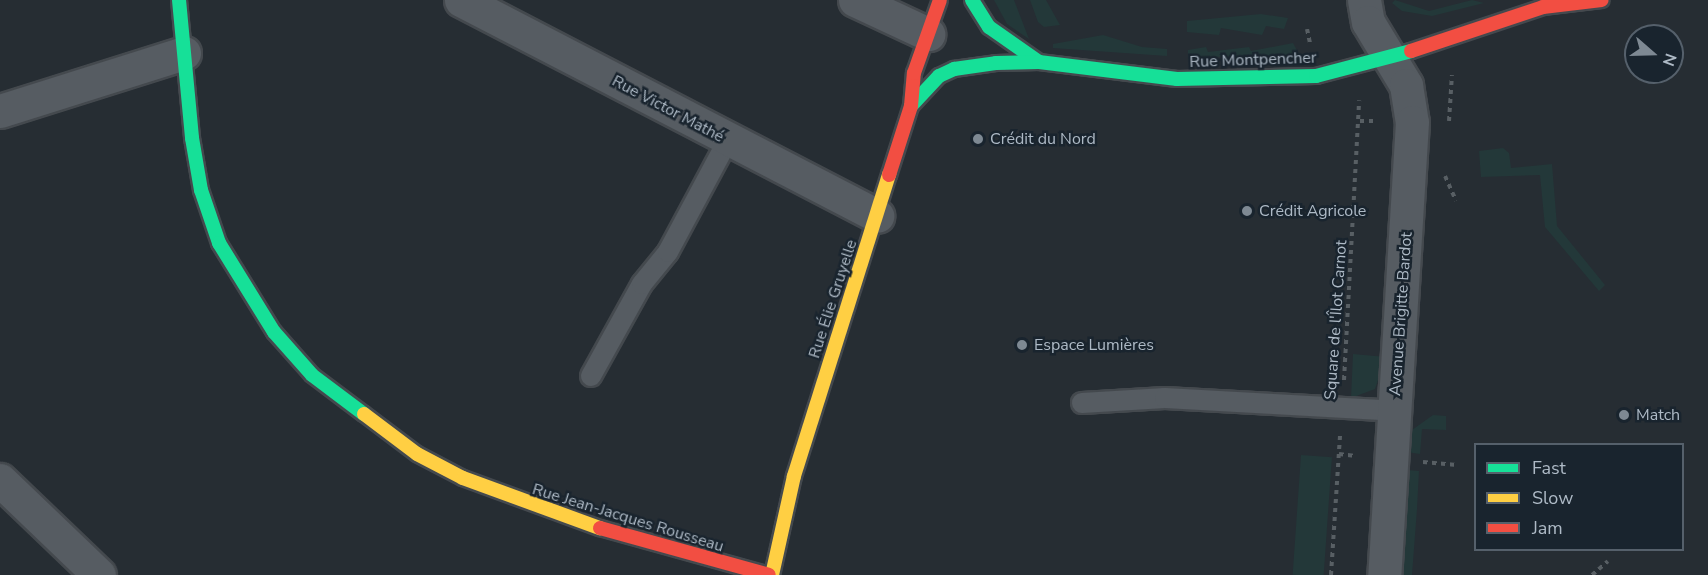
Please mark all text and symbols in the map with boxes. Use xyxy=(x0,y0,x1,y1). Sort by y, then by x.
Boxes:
north arrow xyxy=(1624,24,1684,84)
street label: Rue Montpencher xyxy=(1189,48,1317,72)
text: N xyxy=(1657,50,1681,69)
street label: Rue Victor Mathé xyxy=(609,71,727,147)
place label: Crédit du Nord xyxy=(990,129,1096,149)
marker: Crédit du Nord xyxy=(971,132,985,146)
place label: Crédit Agricole xyxy=(1259,201,1366,221)
marker: Crédit Agricole xyxy=(1240,204,1254,218)
street label: Avenue Brigitte Bardot xyxy=(1386,231,1416,397)
street label: Rue Élie Gruyelle xyxy=(805,237,861,361)
street label: Square de l'Îlot Carnot xyxy=(1321,240,1351,400)
place label: Espace Lumières xyxy=(1034,335,1154,355)
marker: Espace Lumières xyxy=(1015,338,1029,352)
place label: Match xyxy=(1636,405,1680,425)
marker: Match xyxy=(1617,408,1631,422)
legend xyxy=(1474,443,1684,551)
text: Fast xyxy=(1532,456,1566,480)
street label: Rue Jean-Jacques Rousseau xyxy=(530,480,726,556)
text: Slow xyxy=(1532,486,1573,510)
text: Jam xyxy=(1532,516,1563,540)

